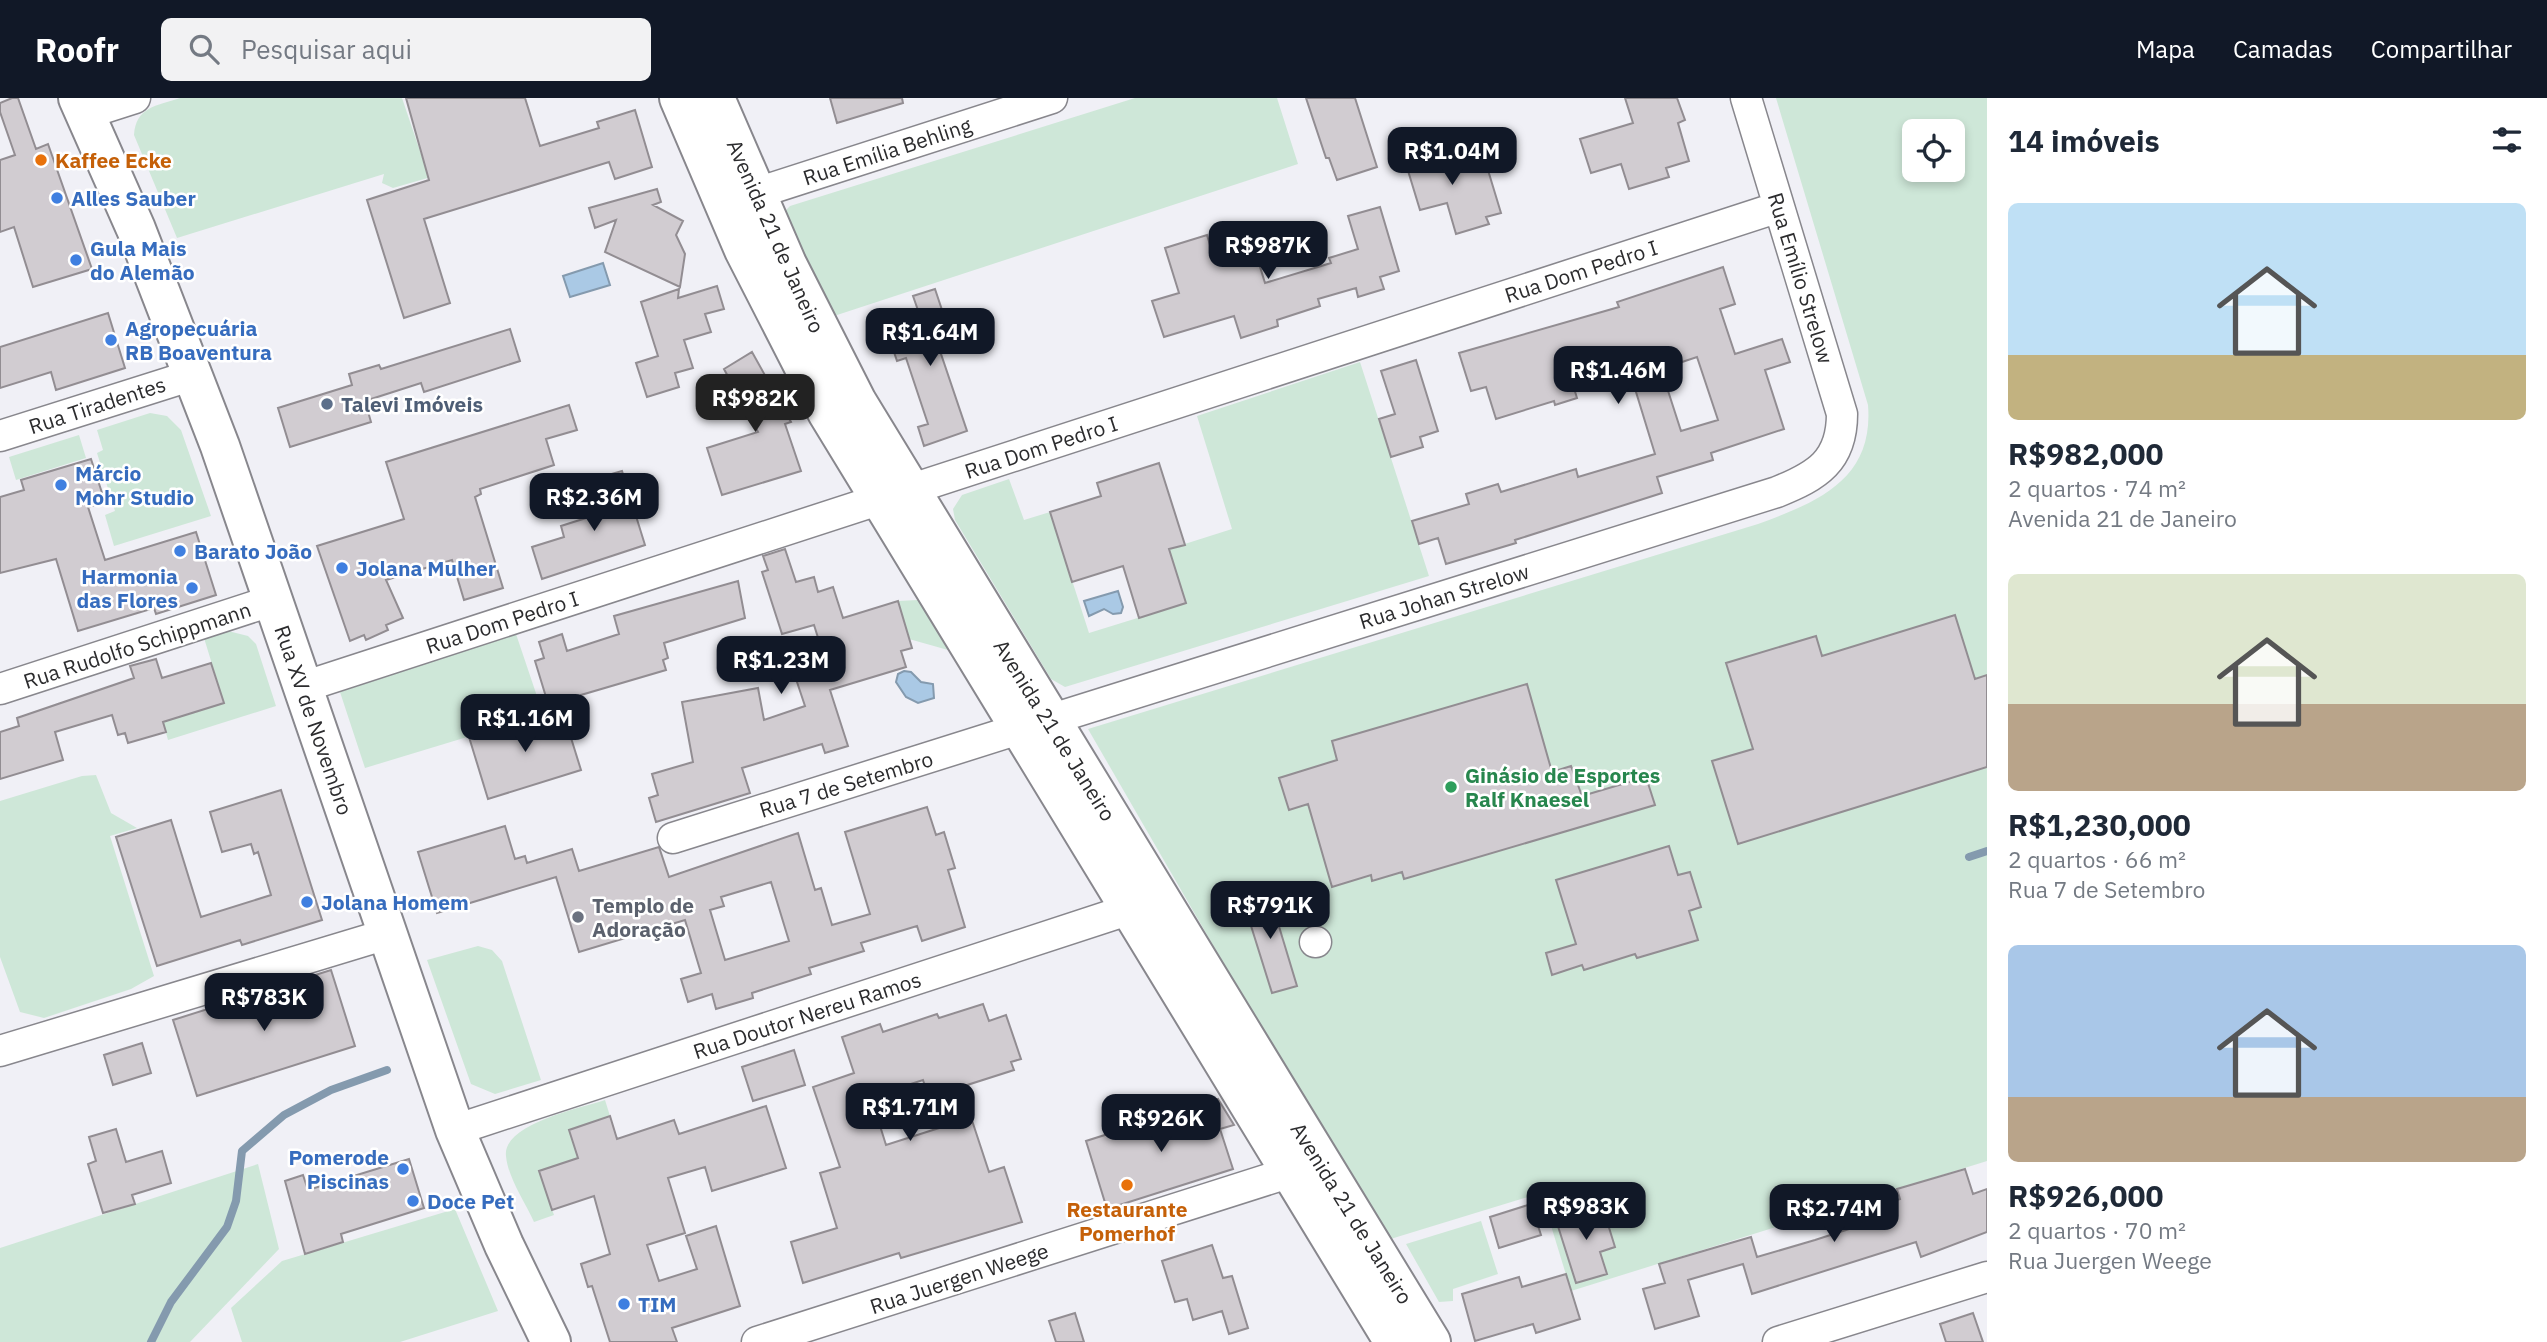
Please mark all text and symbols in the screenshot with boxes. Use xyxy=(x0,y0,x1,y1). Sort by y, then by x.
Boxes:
search box xyxy=(161,18,651,81)
text: Roofr xyxy=(35,28,119,71)
icon: search xyxy=(185,30,223,68)
text: Pesquisar aqui xyxy=(241,32,412,66)
text: Mapa xyxy=(2136,33,2195,65)
text: Camadas xyxy=(2233,33,2333,65)
text: Compartilhar xyxy=(2371,33,2512,65)
street label: Rua Emília Behling xyxy=(799,111,975,191)
map controls xyxy=(1902,119,1965,182)
button: locate xyxy=(1902,119,1965,182)
text: 14 imóveis xyxy=(2008,121,2160,160)
icon: filters xyxy=(2488,121,2526,159)
pin: R$1.04M xyxy=(1387,127,1517,187)
street label: Avenida 21 de Janeiro xyxy=(721,135,831,337)
text: R$1.04M xyxy=(1404,135,1500,165)
place label: Kaffee Ecke xyxy=(55,146,172,174)
marker: Kaffee Ecke xyxy=(33,152,49,168)
place label: Alles Sauber xyxy=(71,184,196,212)
street label: Rua Emílio Strelow xyxy=(1762,189,1840,367)
marker: Alles Sauber xyxy=(49,190,65,206)
pin: R$987K xyxy=(1211,222,1325,281)
text: R$987K xyxy=(1225,229,1311,259)
street label: Rua Dom Pedro I xyxy=(1501,233,1661,309)
place label: Gula Mais do Alemão xyxy=(90,234,195,286)
icon: home xyxy=(2204,248,2330,374)
marker: Gula Mais do Alemão xyxy=(68,252,84,268)
pin: R$1.64M xyxy=(865,308,995,368)
place label: Agropecuária RB Boaventura xyxy=(125,314,272,366)
text: R$1.64M xyxy=(882,316,978,346)
marker: Agropecuária RB Boaventura xyxy=(103,332,119,348)
pin: R$1.46M xyxy=(1553,346,1683,406)
text: R$1.46M xyxy=(1570,354,1666,384)
street label: Rua Tiradentes xyxy=(25,370,169,440)
pin: R$982K xyxy=(698,374,812,434)
text: R$982K xyxy=(712,382,798,412)
place label: Talevi Imóveis xyxy=(341,390,483,418)
marker: Talevi Imóveis xyxy=(319,396,335,412)
street label: Rua Dom Pedro I xyxy=(961,409,1121,485)
text: R$982,000 xyxy=(2008,434,2164,473)
place label: Márcio Mohr Studio xyxy=(75,459,194,511)
text: 2 quartos · 74 m² xyxy=(2008,473,2186,503)
pin: R$2.36M xyxy=(529,474,659,533)
marker: Márcio Mohr Studio xyxy=(53,477,69,493)
text: R$2.36M xyxy=(546,481,642,511)
text: Avenida 21 de Janeiro xyxy=(2008,503,2237,533)
place label: Barato João xyxy=(194,537,312,565)
marker: Barato João xyxy=(172,543,188,559)
place label: Jolana Mulher xyxy=(356,554,497,582)
street label: Rua Johan Strelow xyxy=(1356,557,1532,635)
marker: Jolana Mulher xyxy=(334,560,350,576)
place label: Harmonia das Flores xyxy=(76,562,178,614)
marker: Harmonia das Flores xyxy=(184,580,200,596)
street label: Rua Dom Pedro I xyxy=(422,584,582,660)
street label: Rua Rudolfo Schippmann xyxy=(20,595,254,695)
icon: home xyxy=(2204,619,2330,745)
street label: Rua XV de Novembro xyxy=(268,621,360,819)
street label: Avenida 21 de Janeiro xyxy=(988,634,1122,826)
pin: R$1.23M xyxy=(716,636,846,696)
text: R$1.23M xyxy=(733,644,829,674)
pin: R$1.16M xyxy=(460,694,590,754)
text: R$1.16M xyxy=(477,702,573,732)
street label: Rua 7 de Setembro xyxy=(756,744,936,824)
place label: Ginásio de Esportes Ralf Knaesel xyxy=(1465,761,1660,813)
marker: Ginásio de Esportes Ralf Knaesel xyxy=(1443,779,1459,795)
text: R$1,230,000 xyxy=(2008,805,2191,844)
text: 2 quartos · 66 m² xyxy=(2008,844,2186,874)
text: Rua 7 de Setembro xyxy=(2008,874,2205,904)
pin: R$791K xyxy=(1213,882,1327,941)
place label: Jolana Homem xyxy=(321,888,469,916)
text: R$791K xyxy=(1227,889,1313,919)
place label: Templo de Adoração xyxy=(592,891,694,943)
marker: Jolana Homem xyxy=(299,894,315,910)
marker: Templo de Adoração xyxy=(570,909,586,925)
street label: Rua Doutor Nereu Ramos xyxy=(689,965,925,1065)
pin: R$783K xyxy=(207,974,321,1033)
text: R$783K xyxy=(221,981,307,1011)
icon: home xyxy=(2204,990,2330,1116)
pin: R$1.71M xyxy=(845,1084,975,1143)
text: R$1.71M xyxy=(862,1091,958,1121)
pin: R$926K xyxy=(1104,1094,1218,1154)
text: R$926K xyxy=(1118,1102,1204,1132)
street label: Avenida 21 de Janeiro xyxy=(1285,1117,1419,1309)
place label: Pomerode Piscinas xyxy=(288,1143,389,1195)
marker: Pomerode Piscinas xyxy=(395,1161,411,1177)
text: R$926,000 xyxy=(2008,1176,2164,1215)
marker: Restaurante Pomerhof xyxy=(1119,1177,1135,1193)
pin: R$983K xyxy=(1529,1182,1643,1242)
pin: R$2.74M xyxy=(1769,1184,1899,1244)
place label: Doce Pet xyxy=(427,1187,514,1215)
text: R$983K xyxy=(1543,1190,1629,1220)
text: R$2.74M xyxy=(1786,1192,1882,1222)
marker: Doce Pet xyxy=(405,1193,421,1209)
place label: Restaurante Pomerhof xyxy=(1067,1195,1188,1247)
text: 2 quartos · 70 m² xyxy=(2008,1215,2186,1245)
street label: Rua Juergen Weege xyxy=(866,1236,1052,1320)
text: Rua Juergen Weege xyxy=(2008,1245,2212,1275)
place label: TIM xyxy=(638,1290,676,1318)
marker: TIM xyxy=(616,1296,632,1312)

